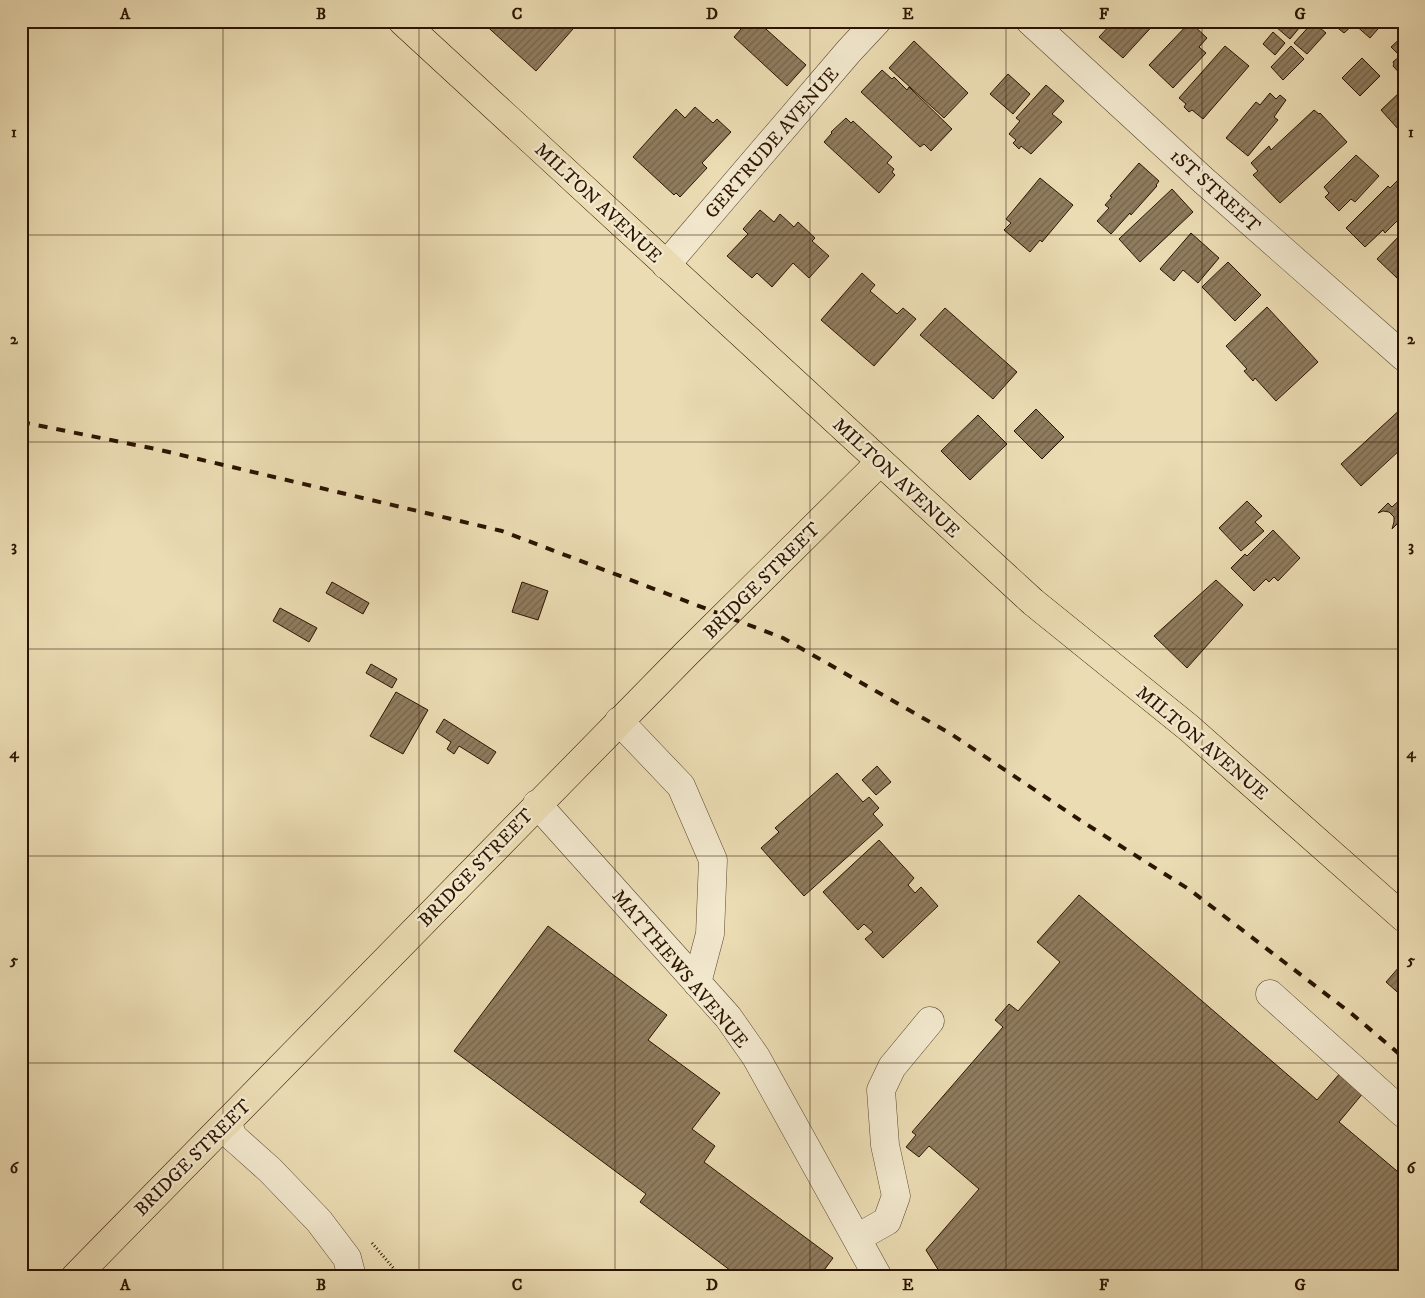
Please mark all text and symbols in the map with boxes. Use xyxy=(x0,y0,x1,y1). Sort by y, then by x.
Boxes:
text: A xyxy=(119,4,131,24)
text: B xyxy=(316,4,326,24)
text: C xyxy=(512,4,522,24)
text: D xyxy=(706,4,718,24)
text: E xyxy=(902,4,914,24)
text: F xyxy=(1099,4,1109,24)
text: G xyxy=(1294,4,1306,24)
street label: GERTRUDE AVENUE xyxy=(700,63,844,223)
text: 1 xyxy=(11,122,17,142)
text: 1 xyxy=(1408,122,1414,142)
street label: MILTON AVENUE xyxy=(530,138,666,268)
street label: 1ST STREET xyxy=(1165,145,1265,238)
text: 2 xyxy=(10,329,19,349)
text: 2 xyxy=(1407,329,1416,349)
street label: MILTON AVENUE xyxy=(828,413,964,543)
street label: BRIDGE STREET xyxy=(699,517,826,644)
text: 3 xyxy=(11,536,17,556)
text: 3 xyxy=(1408,536,1414,556)
street label: MILTON AVENUE xyxy=(1131,681,1273,805)
text: 4 xyxy=(8,743,19,763)
text: 4 xyxy=(1405,743,1416,763)
street label: BRIDGE STREET xyxy=(414,804,539,932)
street label: MATTHEWS AVENUE xyxy=(607,885,753,1053)
text: 5 xyxy=(9,950,18,970)
text: 5 xyxy=(1406,950,1415,970)
street label: BRIDGE STREET xyxy=(130,1094,257,1221)
text: 6 xyxy=(10,1158,20,1178)
text: 6 xyxy=(1407,1158,1417,1178)
text: A xyxy=(119,1275,131,1295)
text: B xyxy=(316,1275,326,1295)
text: C xyxy=(512,1275,522,1295)
text: D xyxy=(706,1275,718,1295)
text: E xyxy=(902,1275,914,1295)
text: F xyxy=(1099,1275,1109,1295)
text: G xyxy=(1294,1275,1306,1295)

